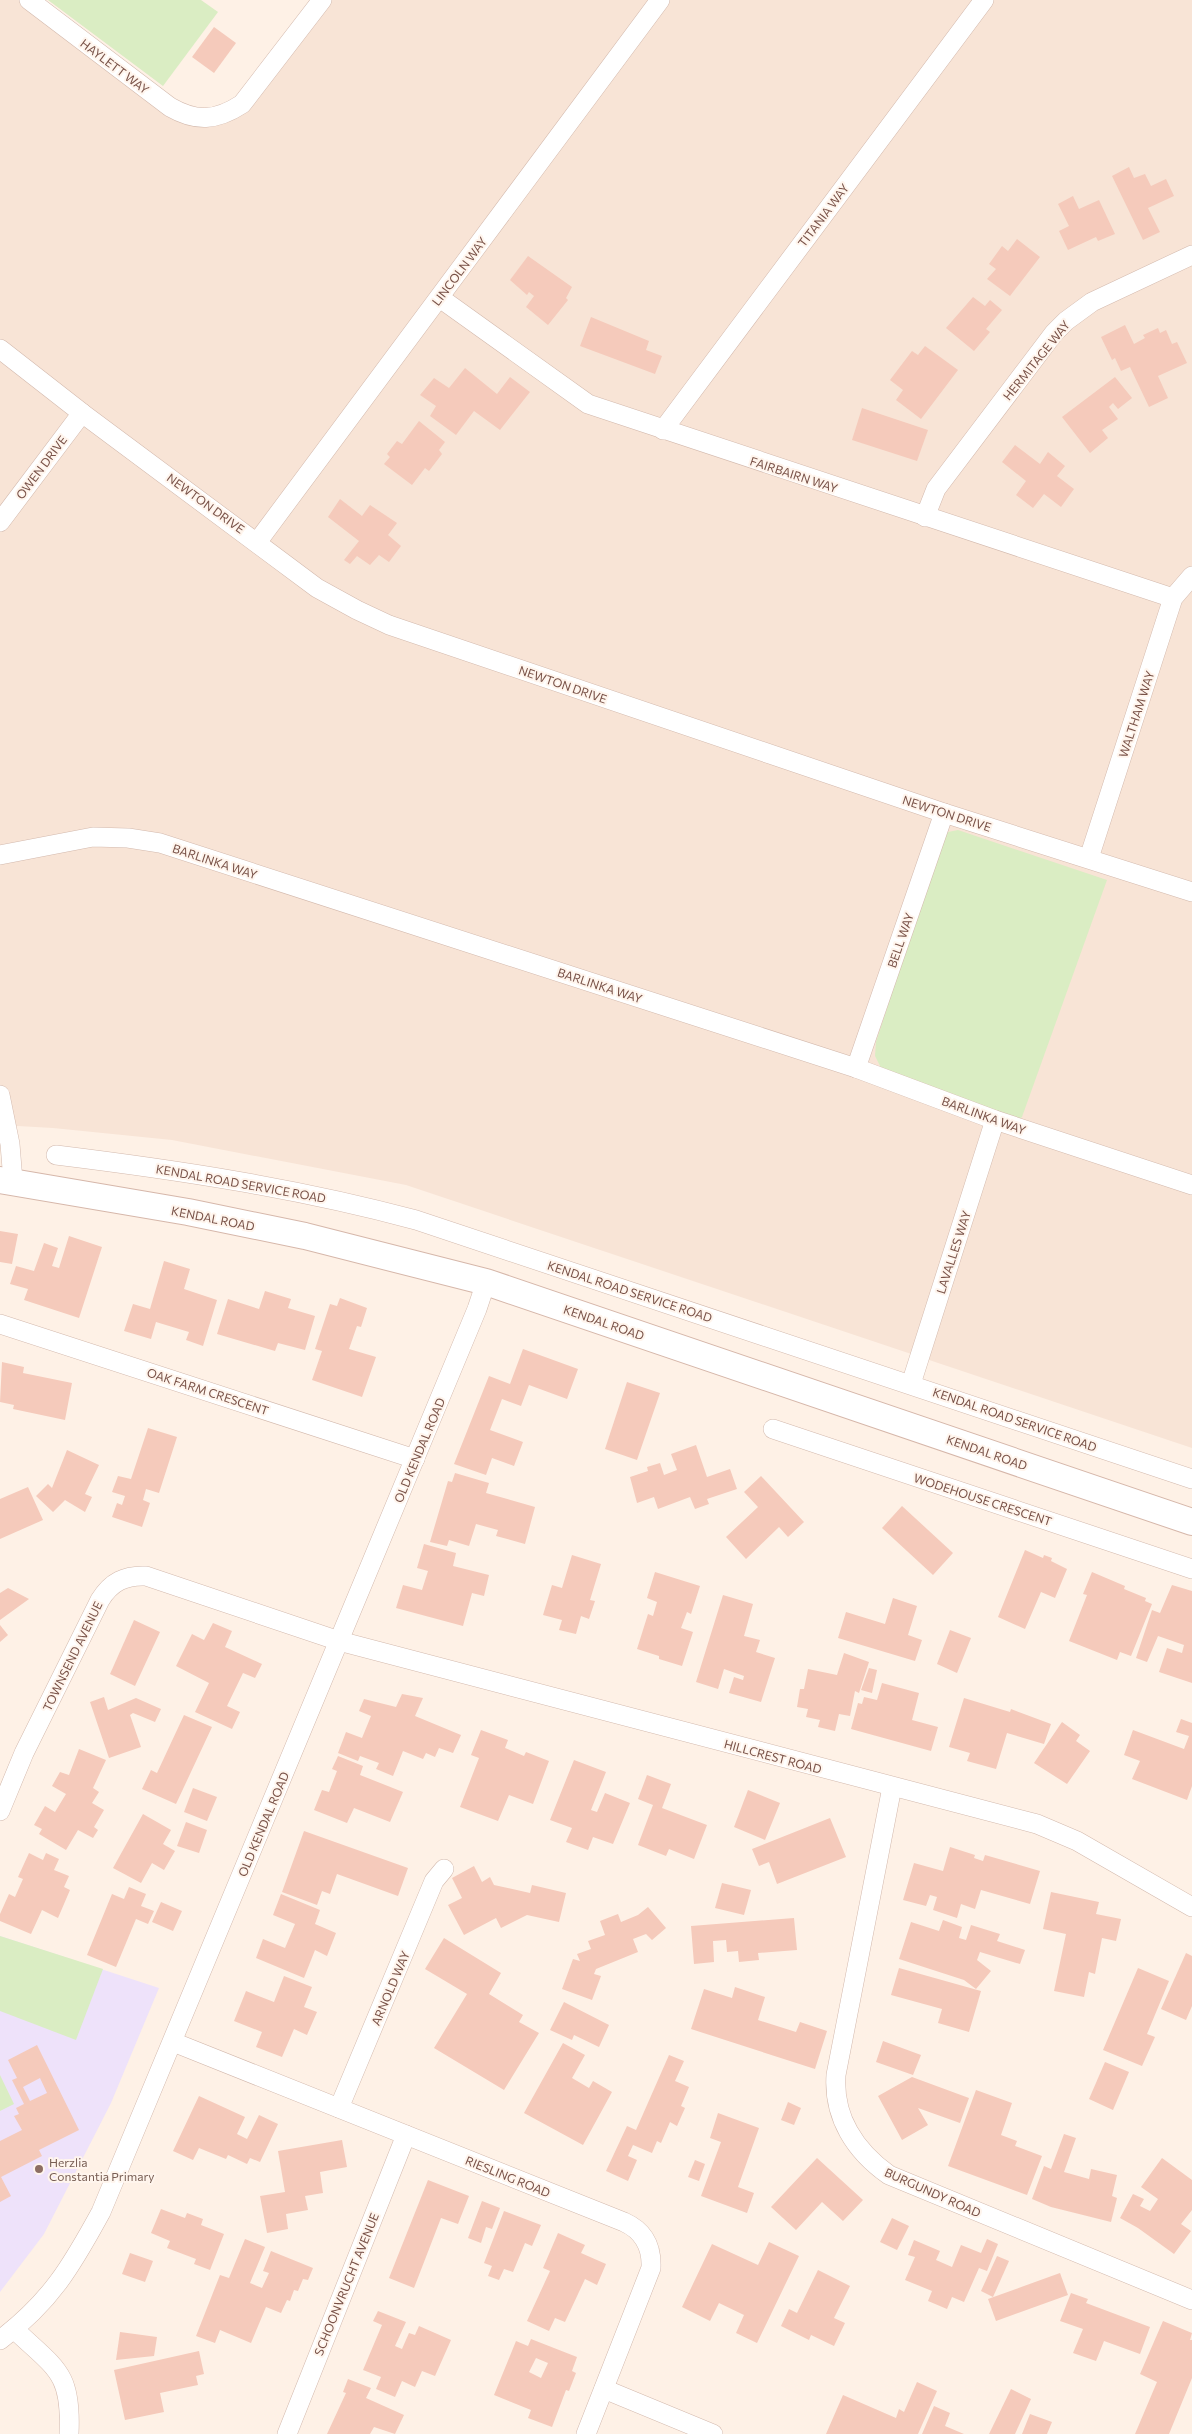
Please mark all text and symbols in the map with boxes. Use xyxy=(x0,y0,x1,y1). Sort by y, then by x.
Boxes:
street label: HAYLETT WAY xyxy=(78,36,152,96)
street label: TITANIA WAY xyxy=(795,181,851,249)
street label: LINCOLN WAY xyxy=(429,234,489,308)
street label: HERMITAGE WAY xyxy=(1000,317,1072,403)
street label: OWEN DRIVE xyxy=(13,432,69,502)
street label: FAIRBAIRN WAY xyxy=(748,453,840,495)
street label: NEWTON DRIVE xyxy=(164,470,248,536)
street label: NEWTON DRIVE xyxy=(517,662,609,706)
street label: WALTHAM WAY xyxy=(1115,669,1157,759)
street label: NEWTON DRIVE xyxy=(901,792,993,834)
street label: BARLINKA WAY xyxy=(171,841,259,881)
street label: BELL WAY xyxy=(884,910,916,969)
street label: BARLINKA WAY xyxy=(556,965,644,1005)
street label: BARLINKA WAY xyxy=(940,1093,1028,1137)
street label: KENDAL ROAD SERVICE ROAD xyxy=(155,1161,327,1205)
street label: KENDAL ROAD xyxy=(170,1203,256,1233)
street label: LAVALLES WAY xyxy=(933,1209,973,1295)
street label: KENDAL ROAD SERVICE ROAD xyxy=(546,1258,714,1324)
street label: KENDAL ROAD xyxy=(562,1301,646,1343)
street label: OAK FARM CRESCENT xyxy=(145,1365,271,1417)
street label: KENDAL ROAD SERVICE ROAD xyxy=(931,1384,1099,1454)
street label: OLD KENDAL ROAD xyxy=(391,1395,447,1504)
street label: KENDAL ROAD xyxy=(945,1431,1029,1473)
street label: WODEHOUSE CRESCENT xyxy=(912,1470,1054,1528)
street label: TOWNSEND AVENUE xyxy=(39,1599,105,1713)
street label: HILLCREST ROAD xyxy=(723,1736,824,1776)
street label: OLD KENDAL ROAD xyxy=(235,1769,291,1878)
street label: ARNOLD WAY xyxy=(368,1948,412,2027)
street label: RIESLING ROAD xyxy=(463,2153,553,2199)
place label: Herzlia Constantia Primary xyxy=(49,2155,155,2183)
marker: Herzlia Constantia Primary xyxy=(33,2163,45,2175)
street label: BURGUNDY ROAD xyxy=(883,2164,983,2220)
street label: SCHOONVRUCHT AVENUE xyxy=(311,2211,381,2357)

